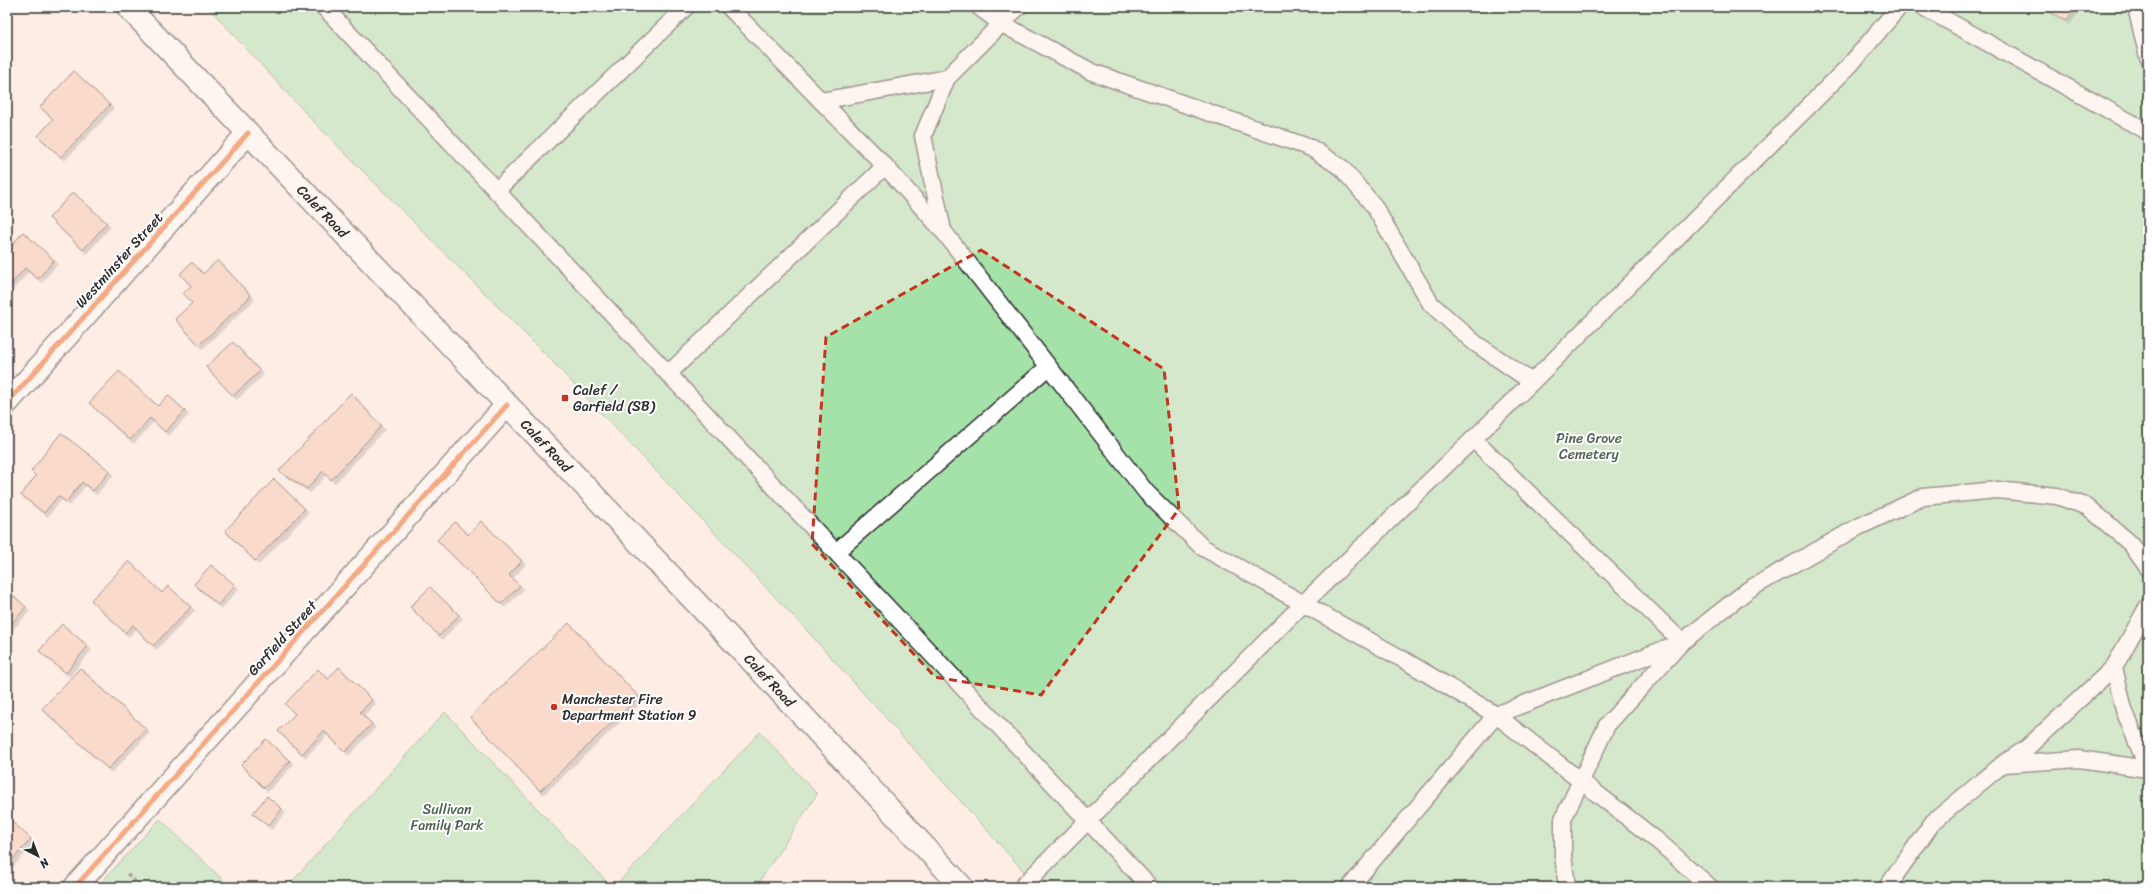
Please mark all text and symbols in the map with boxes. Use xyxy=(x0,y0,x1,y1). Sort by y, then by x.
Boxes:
street label: Calef Road xyxy=(290,179,355,245)
street label: Westminster Street xyxy=(69,207,170,314)
place label: Calef / Garfield (SB) xyxy=(573,378,656,419)
marker: Calef / Garfield (SB) xyxy=(560,393,570,403)
street label: Calef Road xyxy=(514,413,579,480)
park label: Pine Grove Cemetery xyxy=(1556,426,1622,467)
street label: Garfield Street xyxy=(241,594,324,682)
street label: Calef Road xyxy=(737,648,802,715)
place label: Manchester Fire Department Station 9 xyxy=(562,687,697,728)
marker: Manchester Fire Department Station 9 xyxy=(549,702,559,712)
park label: Sullivan Family Park xyxy=(411,797,484,838)
north arrow xyxy=(18,836,58,876)
text: N xyxy=(35,853,54,873)

